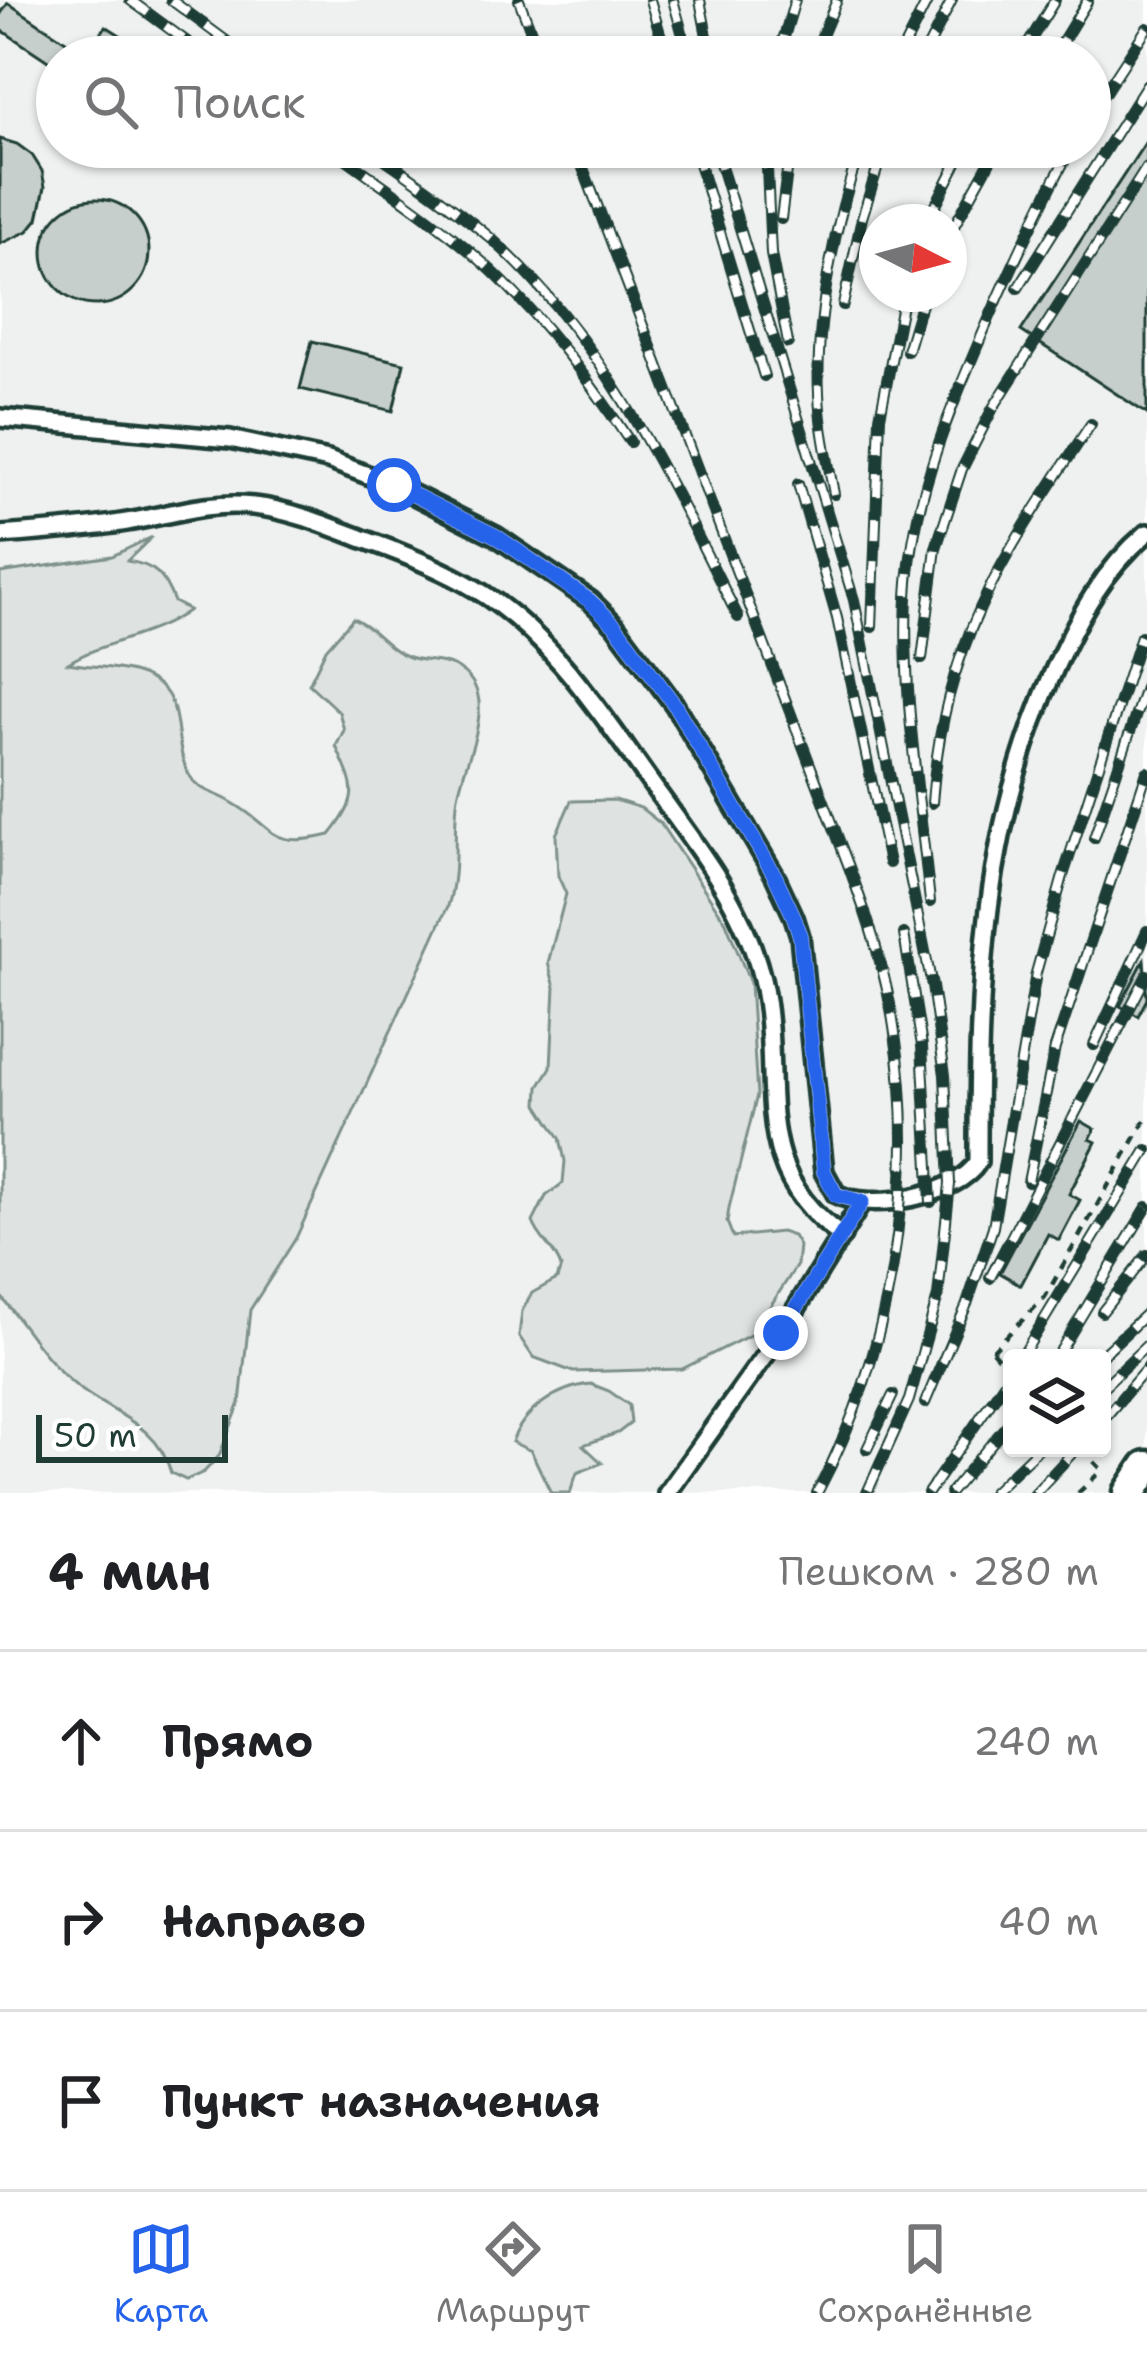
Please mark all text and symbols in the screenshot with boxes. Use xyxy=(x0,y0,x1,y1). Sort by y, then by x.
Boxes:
search box xyxy=(36,36,1111,168)
icon: search xyxy=(78,69,144,135)
text: Поиск xyxy=(174,72,305,132)
north arrow xyxy=(859,204,967,312)
route start xyxy=(367,458,421,512)
route end xyxy=(754,1306,808,1360)
map controls xyxy=(1003,1349,1111,1457)
button: layers xyxy=(1003,1349,1111,1457)
scale bar xyxy=(36,1409,228,1462)
text: 50 m xyxy=(54,1413,137,1458)
text: 4 мин xyxy=(48,1537,212,1605)
text: Пешком · 280 m xyxy=(779,1545,1099,1597)
icon: ahead xyxy=(48,1708,114,1774)
text: Прямо xyxy=(162,1711,313,1771)
text: 240 m xyxy=(973,1715,1099,1767)
icon: right xyxy=(48,1888,114,1954)
text: Направо xyxy=(162,1891,366,1951)
text: 40 m xyxy=(998,1895,1099,1947)
icon: arrive xyxy=(48,2068,114,2134)
text: Пункт назначения xyxy=(162,2071,601,2131)
tab: Карта xyxy=(114,2216,208,2333)
tab: Маршрут xyxy=(436,2216,590,2333)
tab: Сохранённые xyxy=(818,2216,1033,2333)

